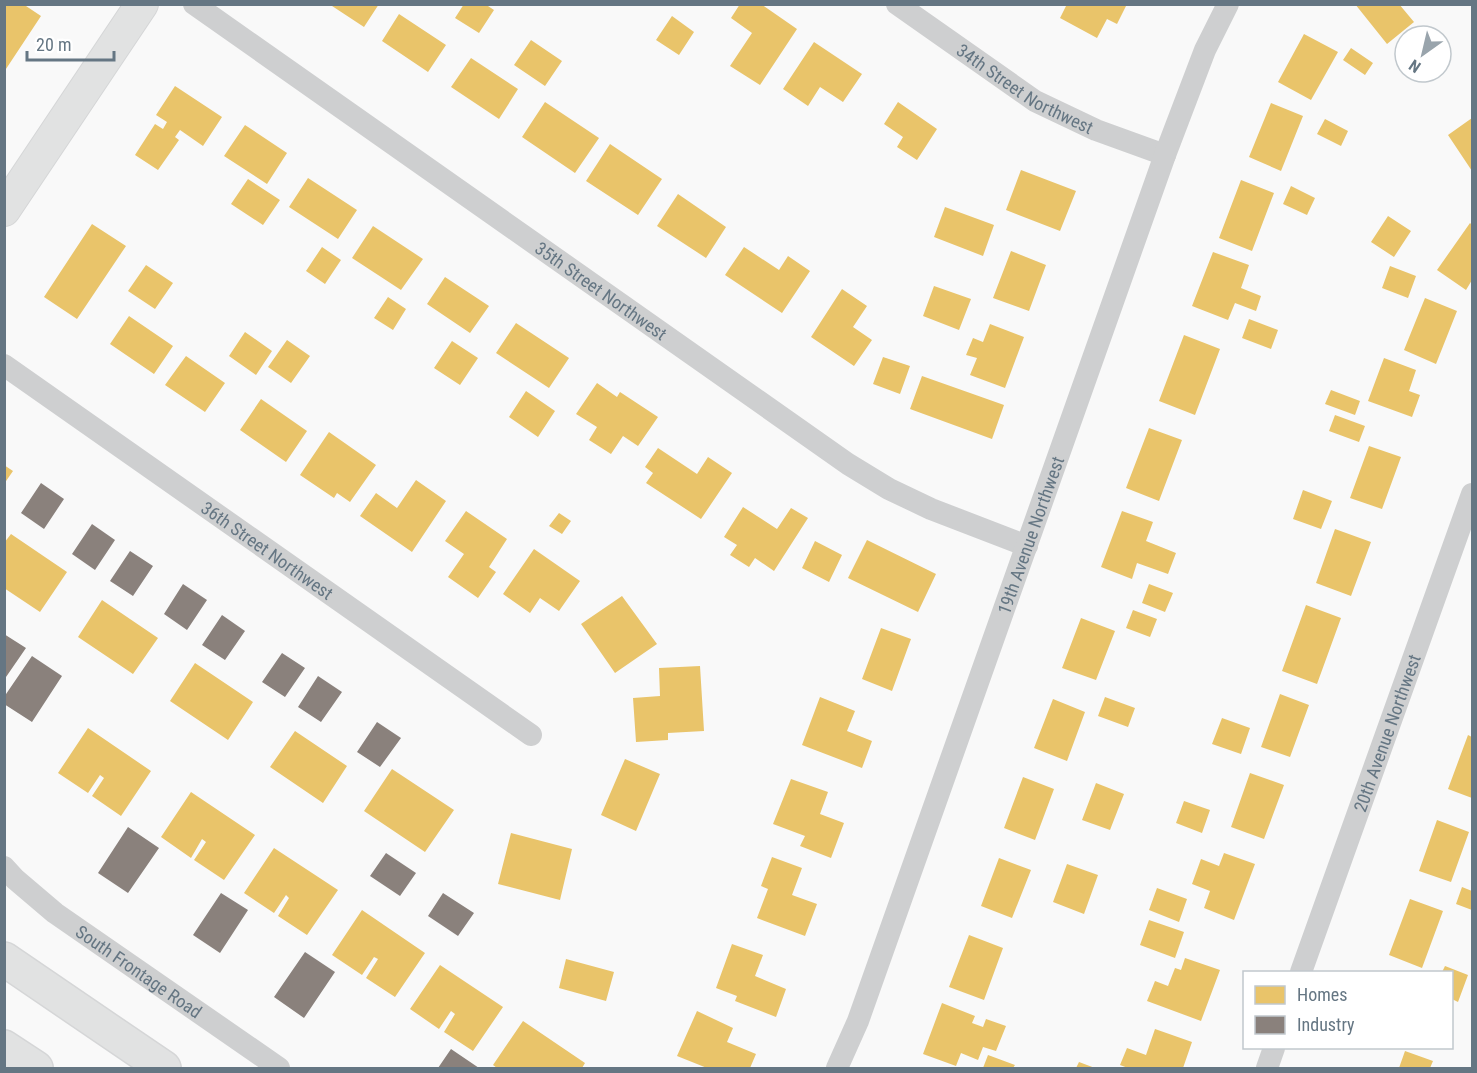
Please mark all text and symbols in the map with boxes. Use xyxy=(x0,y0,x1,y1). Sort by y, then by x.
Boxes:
scale bar xyxy=(27,24,114,62)
north arrow xyxy=(1393,24,1453,84)
text: 20 m xyxy=(36,34,71,55)
street label: 34th Street Northwest xyxy=(953,39,1097,138)
text: N xyxy=(1406,55,1424,77)
street label: 35th Street Northwest xyxy=(531,237,671,344)
street label: 19th Avenue Northwest xyxy=(993,453,1068,617)
street label: 36th Street Northwest xyxy=(198,497,337,603)
street label: 20th Avenue Northwest xyxy=(1349,651,1424,814)
street label: South Frontage Road xyxy=(72,920,206,1022)
legend xyxy=(1243,971,1453,1049)
text: Homes xyxy=(1297,984,1347,1005)
text: Industry xyxy=(1297,1014,1355,1035)

